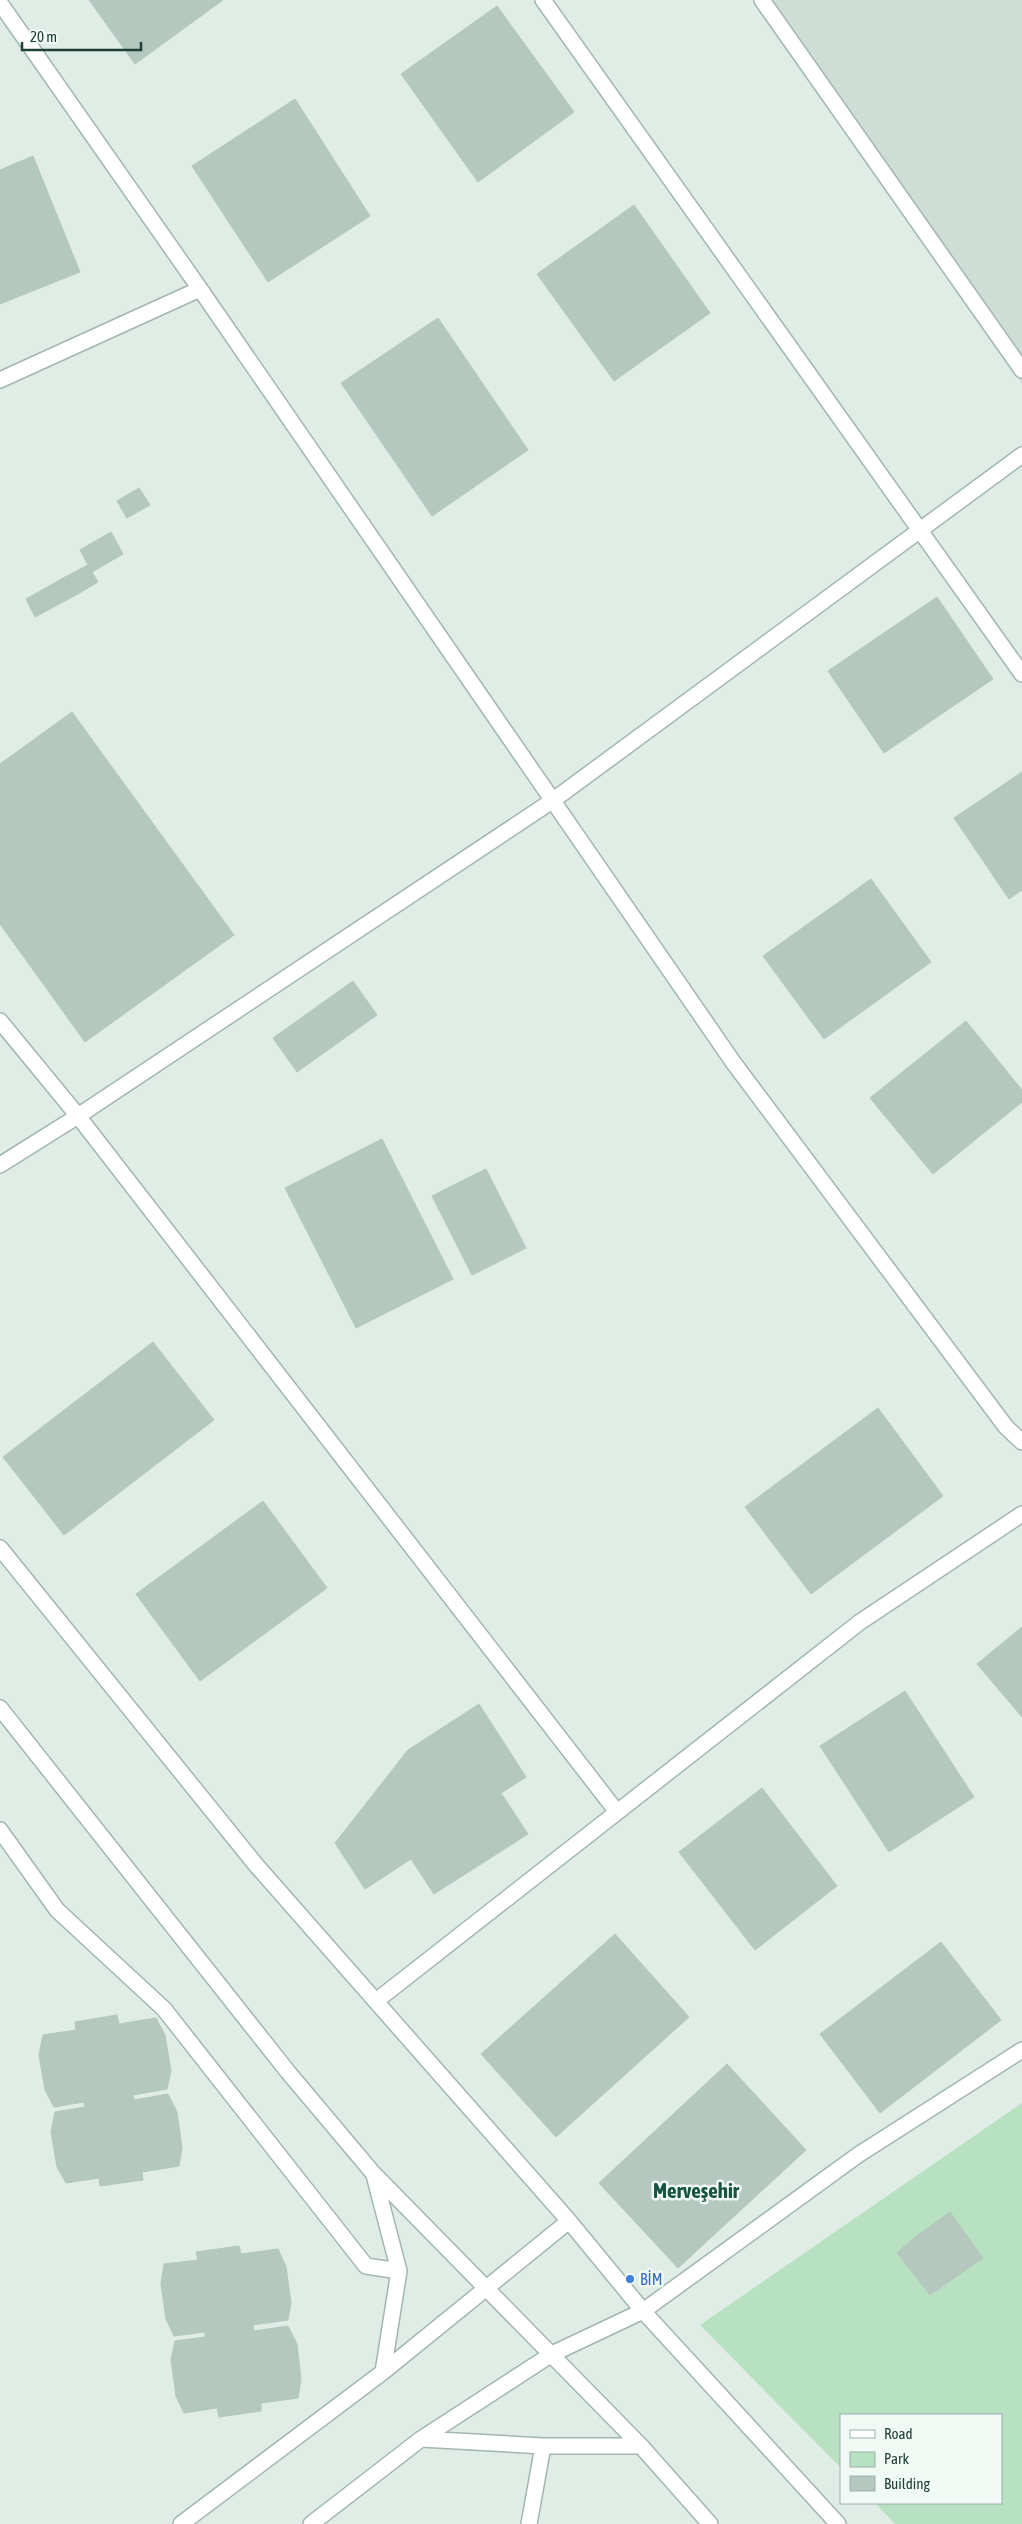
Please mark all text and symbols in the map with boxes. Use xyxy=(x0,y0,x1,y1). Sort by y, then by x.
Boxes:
scale bar xyxy=(22,20,141,52)
text: 20 m xyxy=(30,28,57,45)
district label: Merveşehir xyxy=(653,2178,740,2202)
place label: BİM xyxy=(640,2270,662,2288)
marker: BİM xyxy=(624,2273,636,2285)
legend xyxy=(840,2414,1002,2504)
text: Road xyxy=(884,2425,913,2442)
text: Park xyxy=(884,2450,909,2467)
text: Building xyxy=(884,2475,930,2492)

